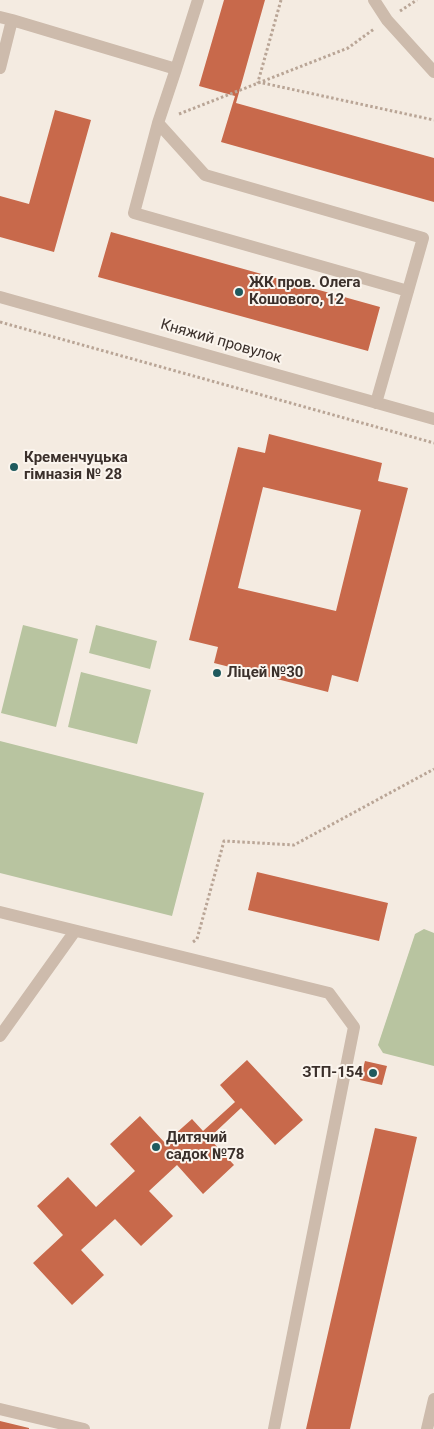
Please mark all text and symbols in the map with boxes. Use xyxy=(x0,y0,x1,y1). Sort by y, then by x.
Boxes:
place label: ЖК пров. Олега Кошового, 12 xyxy=(249,274,361,309)
marker: ЖК пров. Олега Кошового, 12 xyxy=(233,286,245,298)
street label: Княжий провулок xyxy=(158,316,284,368)
place label: Кременчуцька гімназія № 28 xyxy=(24,449,128,484)
marker: Кременчуцька гімназія № 28 xyxy=(8,461,20,473)
place label: Ліцей №30 xyxy=(227,664,303,682)
marker: Ліцей №30 xyxy=(211,667,223,679)
place label: ЗТП-154 xyxy=(302,1064,363,1082)
marker: ЗТП-154 xyxy=(367,1067,379,1079)
place label: Дитячий садок №78 xyxy=(166,1129,244,1164)
marker: Дитячий садок №78 xyxy=(150,1141,162,1153)

